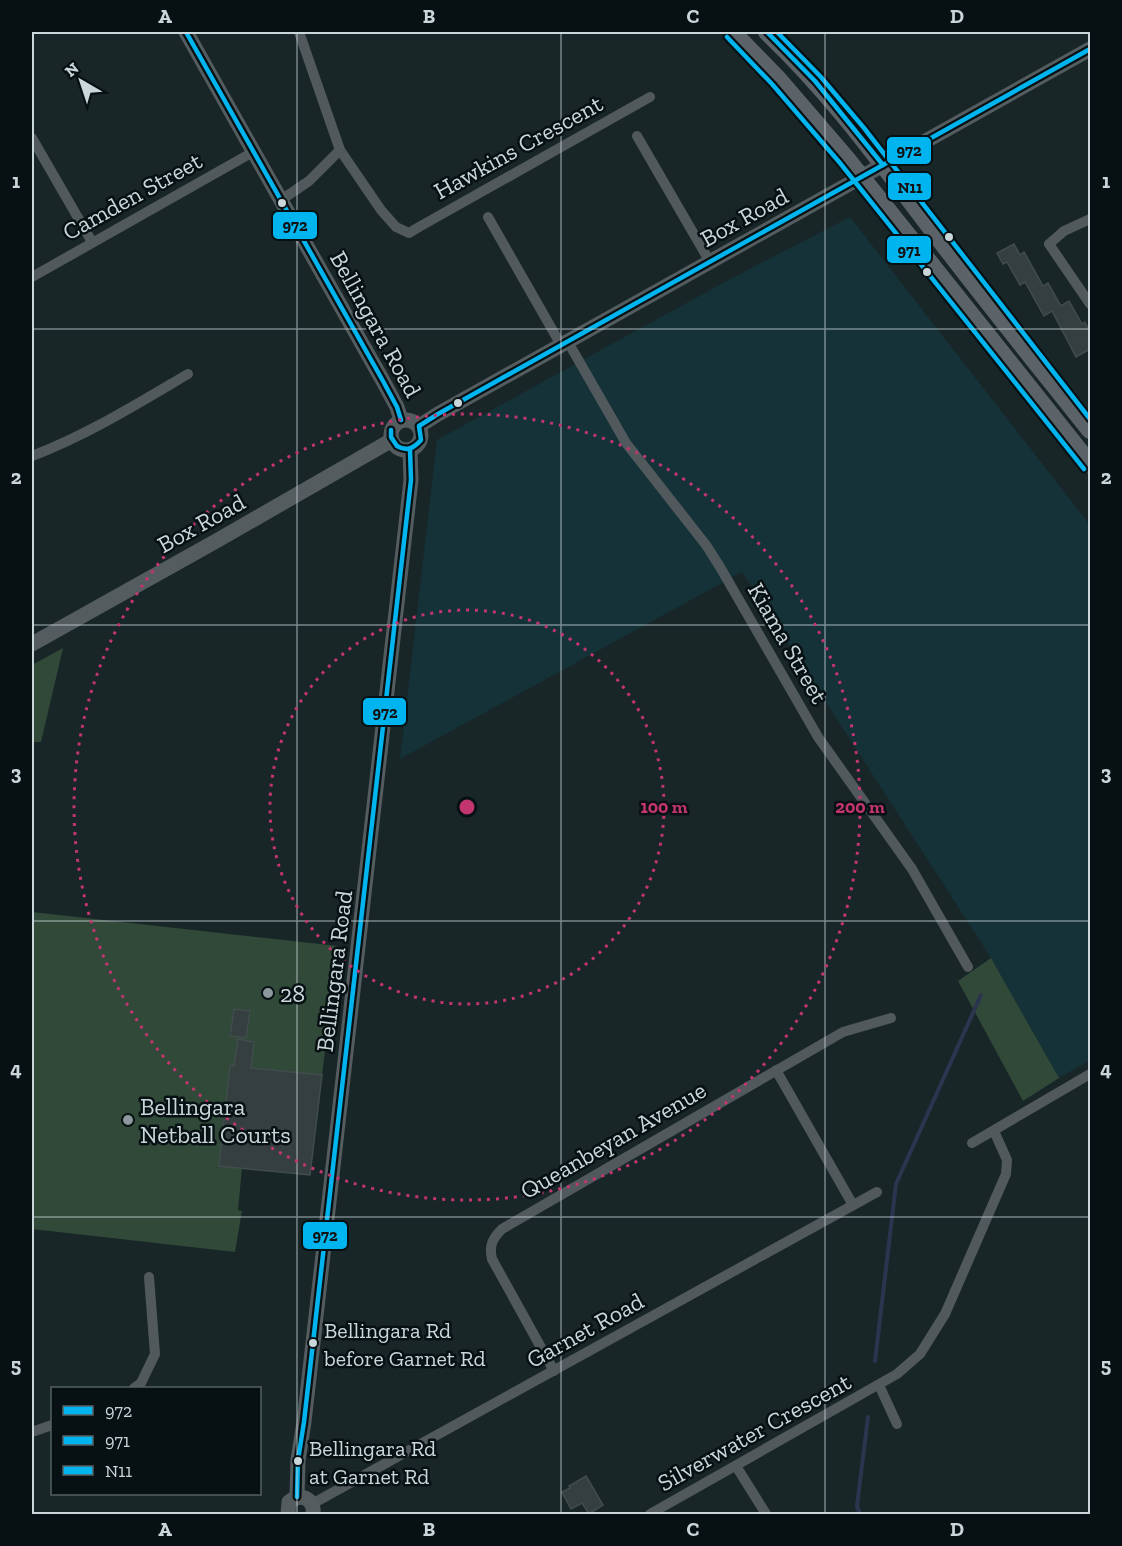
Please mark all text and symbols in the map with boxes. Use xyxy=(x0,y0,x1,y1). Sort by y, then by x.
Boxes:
text: A xyxy=(158,4,172,28)
text: B xyxy=(423,4,435,28)
text: C xyxy=(687,4,700,28)
text: D xyxy=(950,4,964,28)
north arrow xyxy=(51,51,111,111)
text: N xyxy=(61,59,83,81)
street label: Hawkins Crescent xyxy=(429,89,608,205)
line badge: 972 xyxy=(886,136,932,165)
text: 972 xyxy=(896,141,922,160)
street label: Camden Street xyxy=(57,146,207,246)
text: 1 xyxy=(12,169,20,193)
text: 1 xyxy=(1102,169,1110,193)
line badge: N11 xyxy=(887,172,932,201)
text: N11 xyxy=(897,178,923,197)
street label: Box Road xyxy=(695,181,793,253)
unlabelled marker xyxy=(276,197,288,209)
line badge: 972 xyxy=(272,211,318,240)
text: 972 xyxy=(282,216,308,235)
unlabelled marker xyxy=(943,231,955,243)
line badge: 971 xyxy=(886,235,932,264)
text: 971 xyxy=(898,241,921,260)
street label: Bellingara Road xyxy=(324,246,428,402)
unlabelled marker xyxy=(921,266,933,278)
unlabelled marker xyxy=(452,397,464,409)
text: 2 xyxy=(11,465,22,489)
text: 2 xyxy=(1101,465,1112,489)
street label: Box Road xyxy=(152,487,250,559)
street label: Kiama Street xyxy=(742,577,834,709)
line badge: 972 xyxy=(362,697,407,726)
text: 972 xyxy=(372,703,398,722)
text: 3 xyxy=(11,761,22,785)
text: 3 xyxy=(1101,761,1112,785)
text: 100 m xyxy=(640,796,688,818)
text: 200 m xyxy=(835,796,885,818)
centre of rings xyxy=(457,797,477,817)
street label: Bellingara Road xyxy=(310,889,358,1053)
place label: 28 xyxy=(280,979,305,1008)
marker: 28 xyxy=(261,986,275,1000)
text: 4 xyxy=(10,1057,22,1081)
text: 4 xyxy=(1100,1057,1112,1081)
street label: Queanbeyan Avenue xyxy=(515,1075,711,1205)
place label: Bellingara Netball Courts xyxy=(140,1092,291,1149)
marker: Bellingara Netball Courts xyxy=(121,1113,135,1127)
line badge: 972 xyxy=(302,1221,348,1250)
text: 972 xyxy=(312,1226,338,1245)
street label: Garnet Road xyxy=(521,1286,649,1374)
place label: Bellingara Rd before Garnet Rd xyxy=(323,1317,485,1372)
marker: Bellingara Rd before Garnet Rd xyxy=(307,1337,319,1349)
text: 5 xyxy=(11,1353,21,1377)
text: 5 xyxy=(1101,1353,1111,1377)
street label: Silverwater Crescent xyxy=(652,1367,856,1497)
legend xyxy=(51,1387,261,1495)
text: 972 xyxy=(105,1400,132,1422)
text: 971 xyxy=(105,1430,130,1452)
place label: Bellingara Rd at Garnet Rd xyxy=(309,1435,436,1490)
marker: Bellingara Rd at Garnet Rd xyxy=(292,1455,304,1467)
text: N11 xyxy=(105,1460,132,1482)
text: A xyxy=(158,1517,172,1541)
text: B xyxy=(423,1517,435,1541)
text: C xyxy=(687,1517,700,1541)
text: D xyxy=(950,1517,964,1541)

